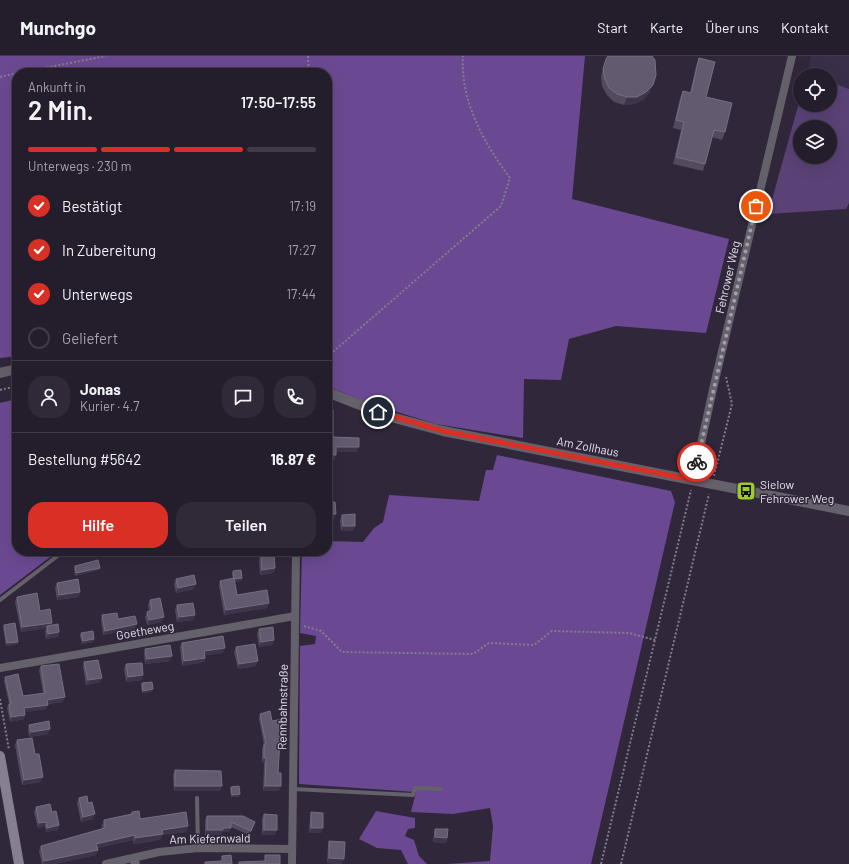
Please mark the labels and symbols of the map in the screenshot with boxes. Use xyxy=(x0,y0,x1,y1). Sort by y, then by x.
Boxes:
pin xyxy=(739,189,773,223)
street label: Fehrower Weg xyxy=(712,239,742,315)
pin xyxy=(361,395,395,429)
street label: Am Zollhaus xyxy=(556,433,621,459)
courier xyxy=(677,442,717,482)
place label: Sielow Fehrower Weg xyxy=(760,477,834,505)
bus stop icon: Sielow Fehrower Weg xyxy=(735,480,757,502)
street label: Goetheweg xyxy=(115,618,175,642)
street label: Rennbahnstraße xyxy=(274,664,290,750)
street label: Am Kiefernwald xyxy=(169,830,251,846)

